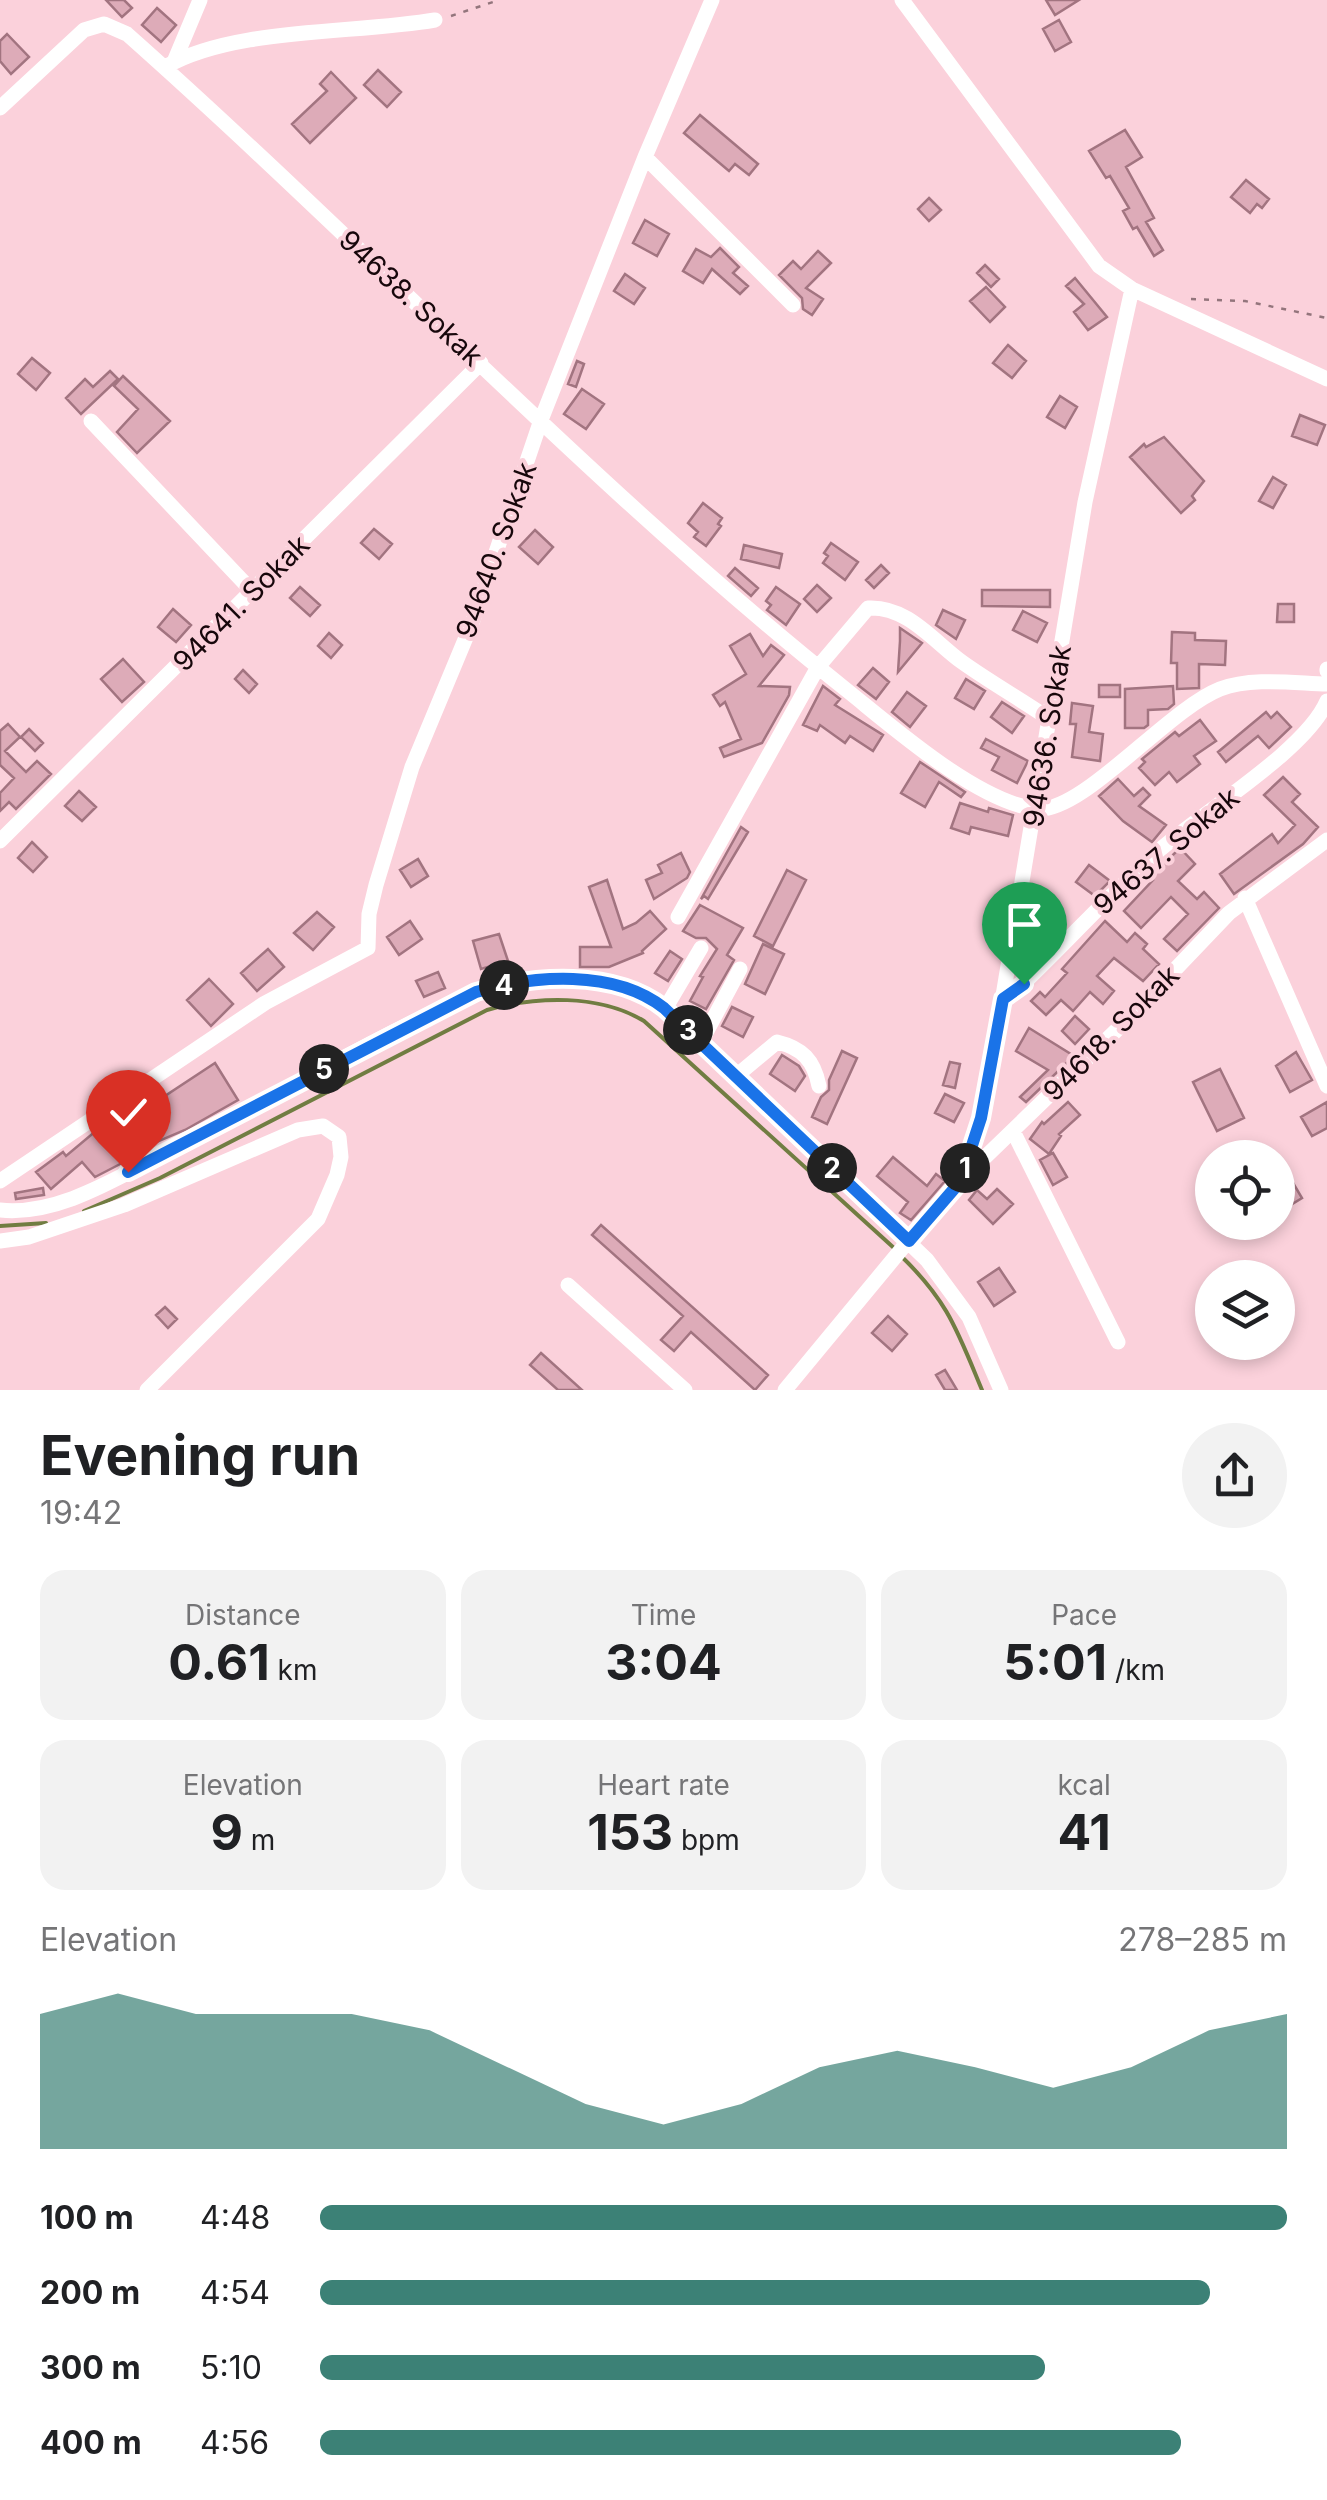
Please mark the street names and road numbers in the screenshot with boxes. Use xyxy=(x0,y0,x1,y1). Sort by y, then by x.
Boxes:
street label: 94638. Sokak xyxy=(332,223,490,373)
street label: 94640. Sokak xyxy=(448,457,544,643)
street label: 94641. Sokak xyxy=(166,528,316,678)
street label: 94636. Sokak xyxy=(1016,643,1078,829)
street label: 94637. Sokak xyxy=(1086,780,1246,922)
street label: 94618. Sokak xyxy=(1036,958,1186,1108)

